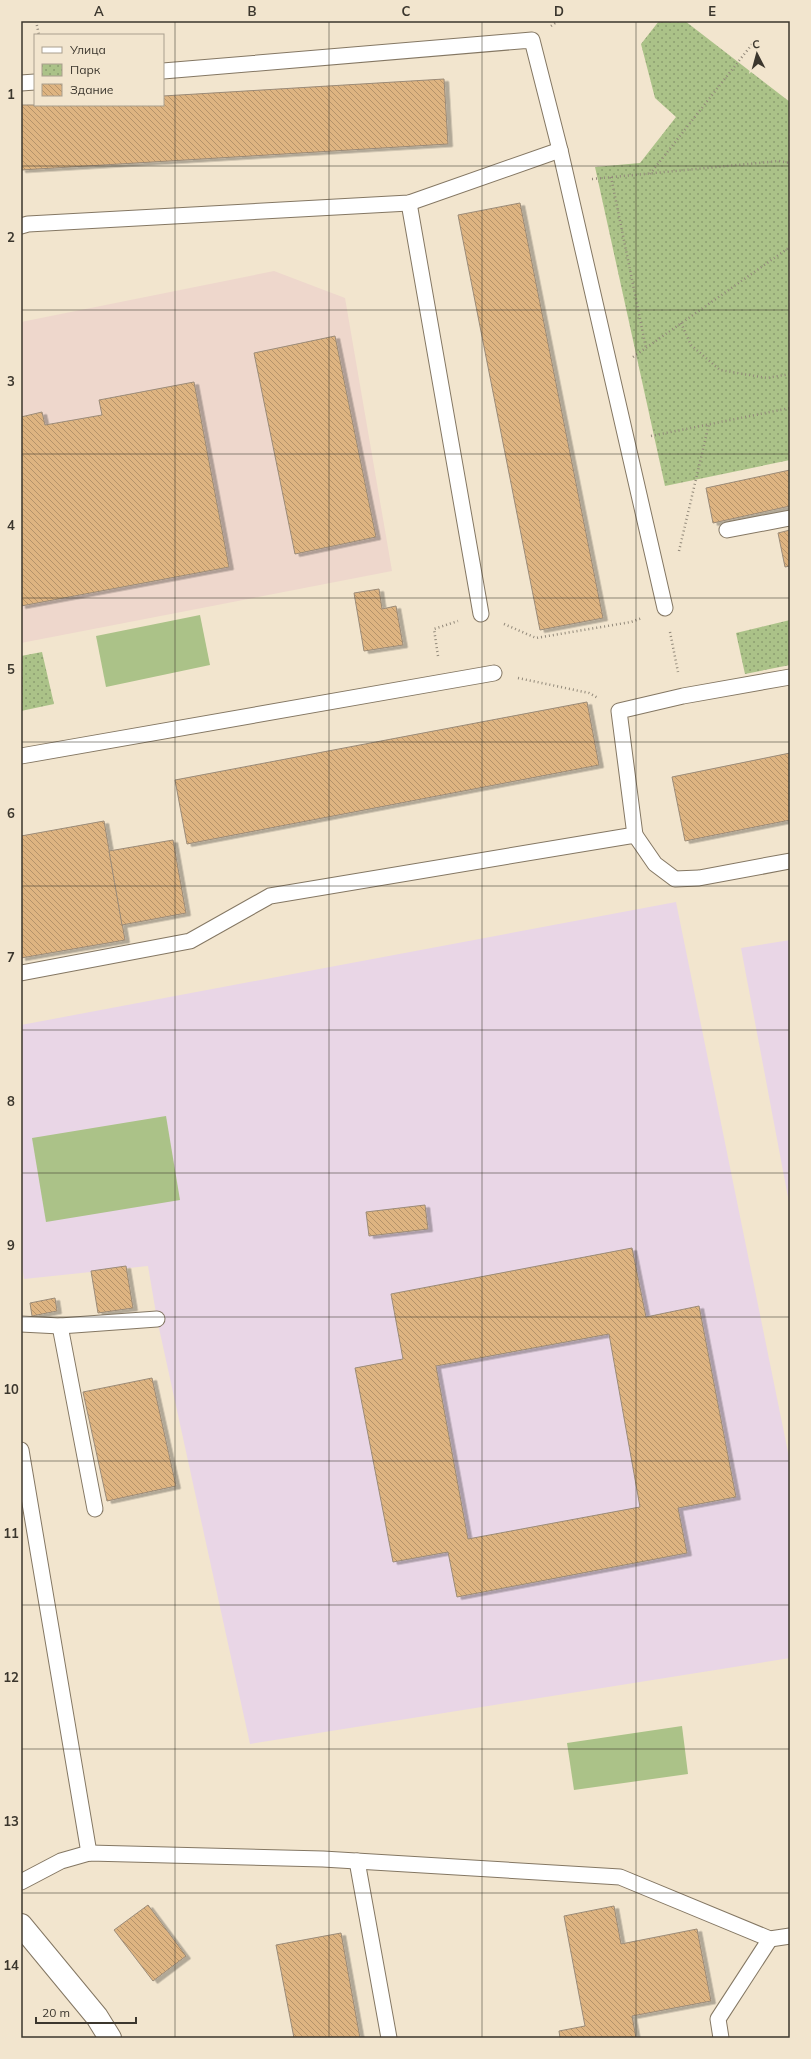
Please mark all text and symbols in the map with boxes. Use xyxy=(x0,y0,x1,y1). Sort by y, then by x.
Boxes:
text: A xyxy=(94,3,104,19)
text: B xyxy=(248,3,257,19)
text: C xyxy=(402,3,411,19)
text: D xyxy=(554,3,564,19)
text: E xyxy=(708,3,716,19)
legend xyxy=(34,34,164,106)
north arrow xyxy=(737,34,777,74)
text: С xyxy=(751,37,761,51)
text: Улица xyxy=(69,42,106,57)
text: Парк xyxy=(70,62,101,77)
text: Здание xyxy=(70,82,114,97)
text: 1 xyxy=(7,86,15,102)
text: 2 xyxy=(7,229,15,245)
text: 3 xyxy=(7,373,15,389)
text: 4 xyxy=(7,517,15,533)
text: 5 xyxy=(7,661,15,677)
text: 6 xyxy=(7,805,15,821)
text: 7 xyxy=(7,949,15,965)
text: 8 xyxy=(7,1093,15,1109)
text: 9 xyxy=(7,1237,15,1253)
text: 10 xyxy=(3,1381,19,1397)
text: 11 xyxy=(3,1525,19,1541)
text: 12 xyxy=(3,1669,19,1685)
text: 13 xyxy=(3,1813,19,1829)
text: 14 xyxy=(3,1957,19,1973)
scale bar xyxy=(36,1999,136,2025)
text: 20 m xyxy=(42,2005,70,2020)

